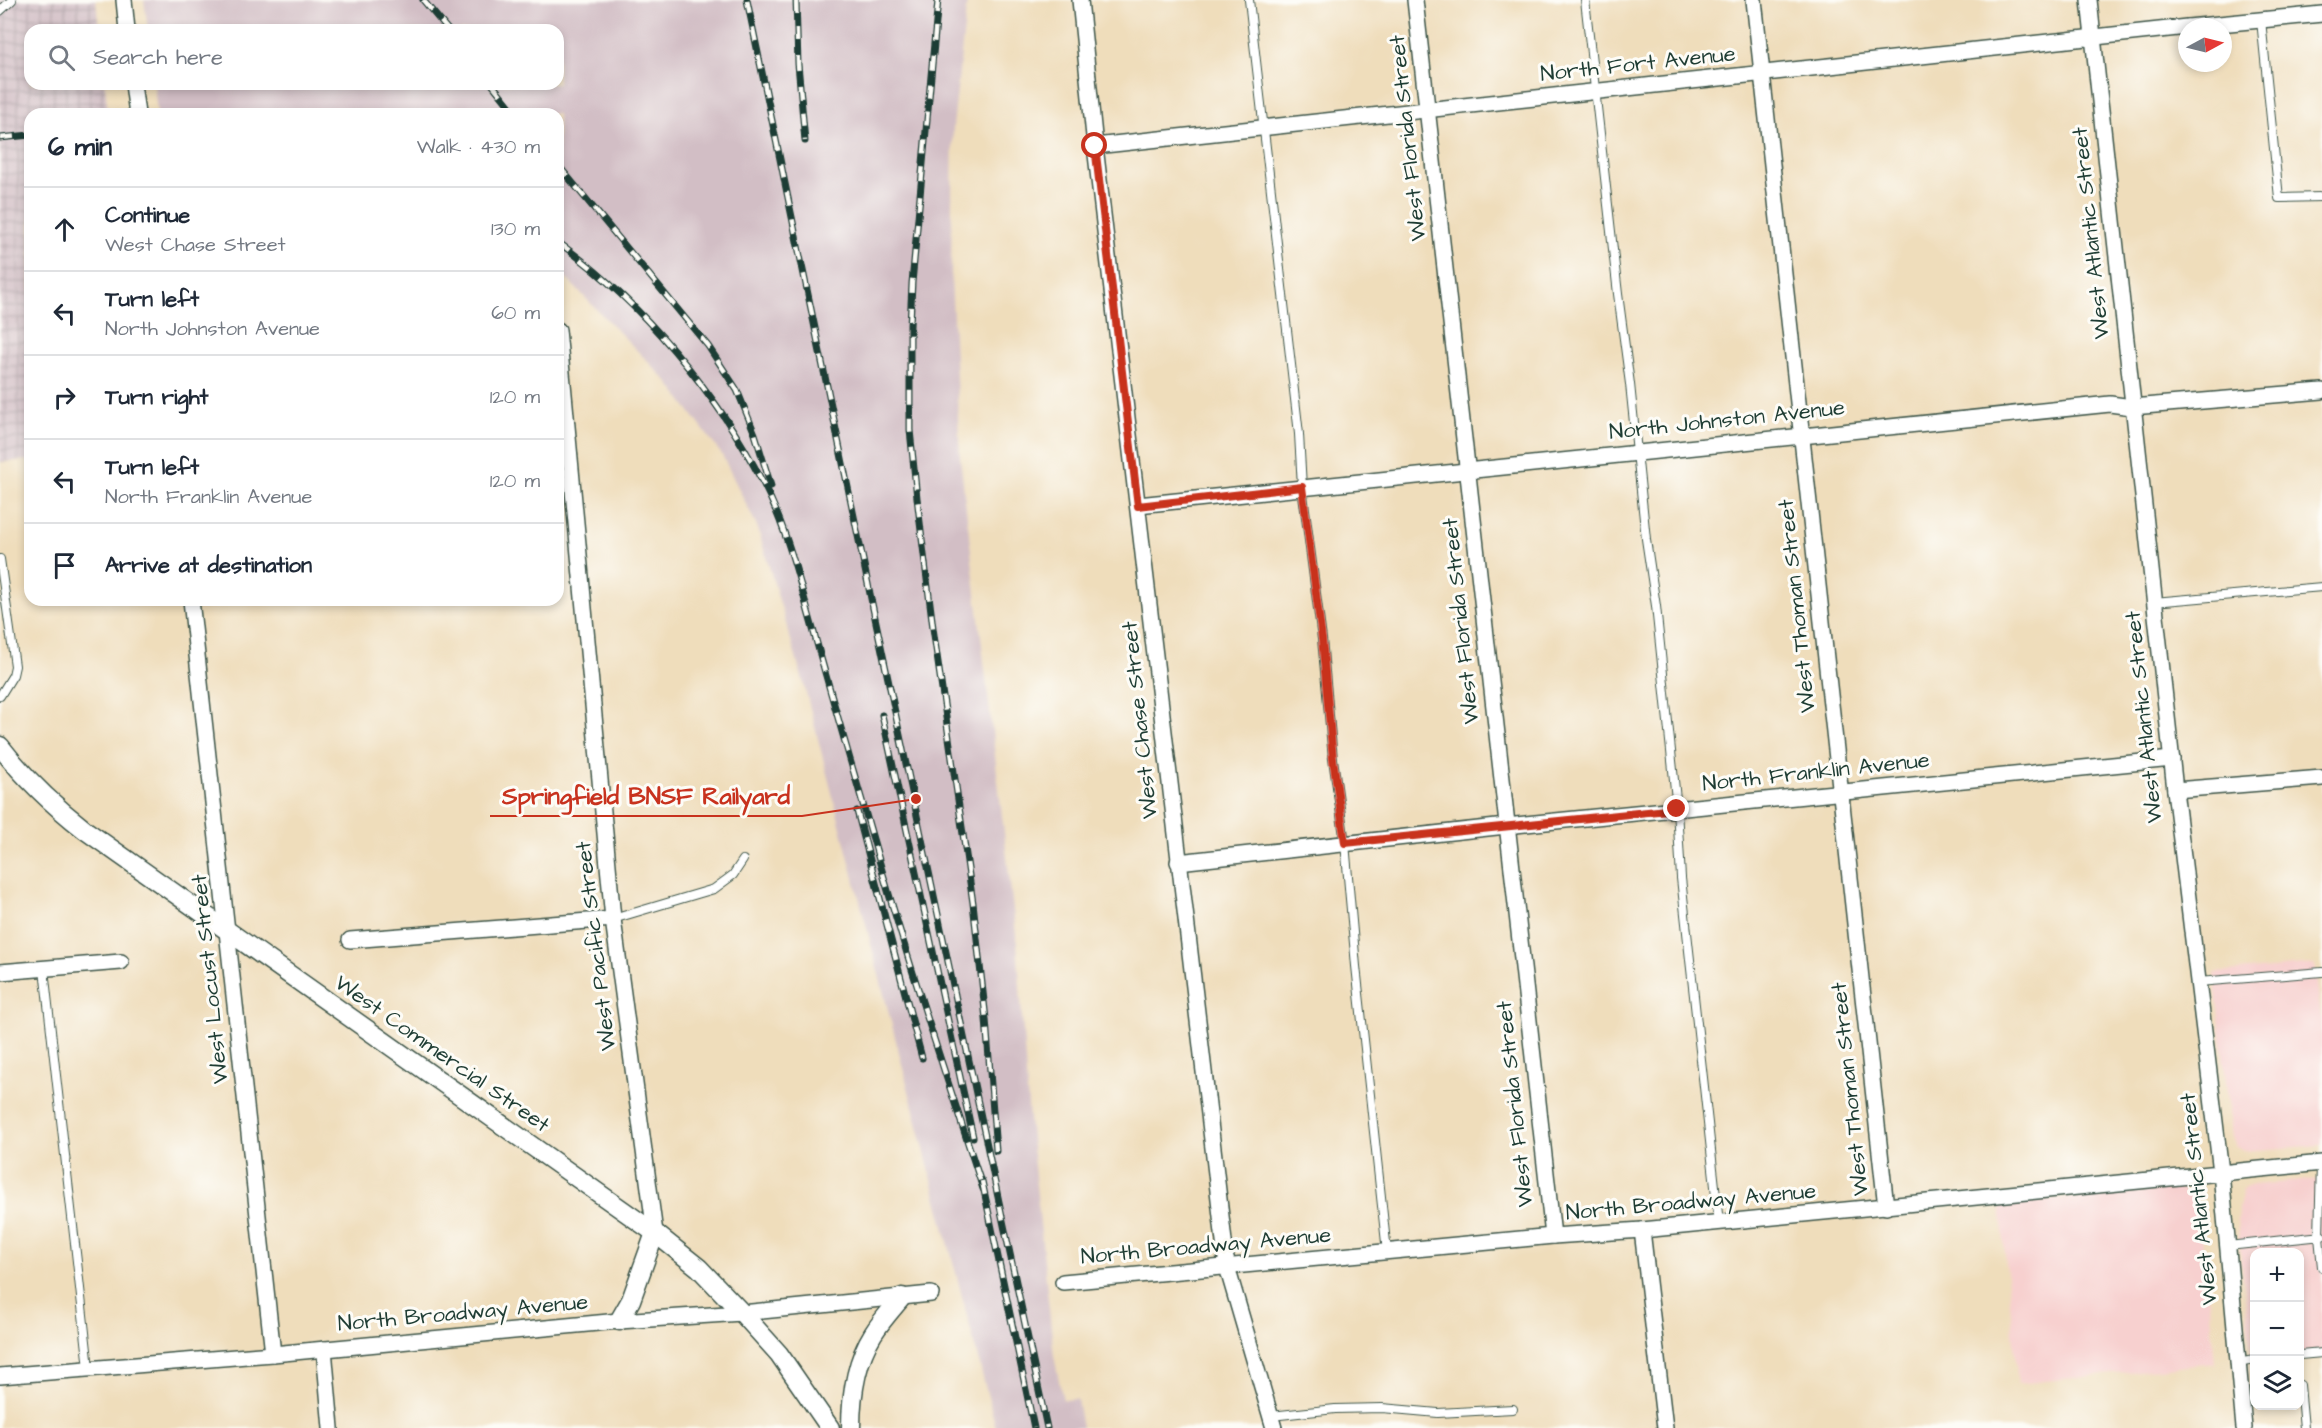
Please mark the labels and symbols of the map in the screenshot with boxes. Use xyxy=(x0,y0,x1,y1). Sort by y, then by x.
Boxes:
north arrow xyxy=(2178,18,2232,72)
street label: West Florida Street xyxy=(1382,33,1434,243)
street label: North Fort Avenue xyxy=(1539,38,1737,90)
street label: West Atlantic Street xyxy=(2064,125,2118,340)
route start xyxy=(1081,132,1107,158)
street label: North Johnston Avenue xyxy=(1608,392,1846,448)
street label: West Thoman Street xyxy=(1770,498,1824,714)
street label: West Florida Street xyxy=(1435,516,1487,726)
street label: West Atlantic Street xyxy=(2117,609,2171,824)
street label: West Chase Street xyxy=(1114,620,1166,820)
street label: North Franklin Avenue xyxy=(1701,745,1931,799)
callout: Springfield BNSF Railyard xyxy=(490,774,802,816)
text: Springfield BNSF Railyard xyxy=(501,780,791,816)
route end xyxy=(1663,795,1689,821)
street label: West Pacific Street xyxy=(568,839,624,1053)
street label: West Locust Street xyxy=(184,873,236,1085)
street label: West Commercial Street xyxy=(328,968,556,1140)
street label: West Thoman Street xyxy=(1823,981,1877,1197)
street label: West Florida Street xyxy=(1489,999,1541,1209)
street label: West Atlantic Street xyxy=(2172,1091,2226,1306)
street label: North Broadway Avenue xyxy=(1565,1176,1817,1229)
street label: North Broadway Avenue xyxy=(1080,1220,1332,1273)
street label: North Broadway Avenue xyxy=(337,1287,589,1340)

